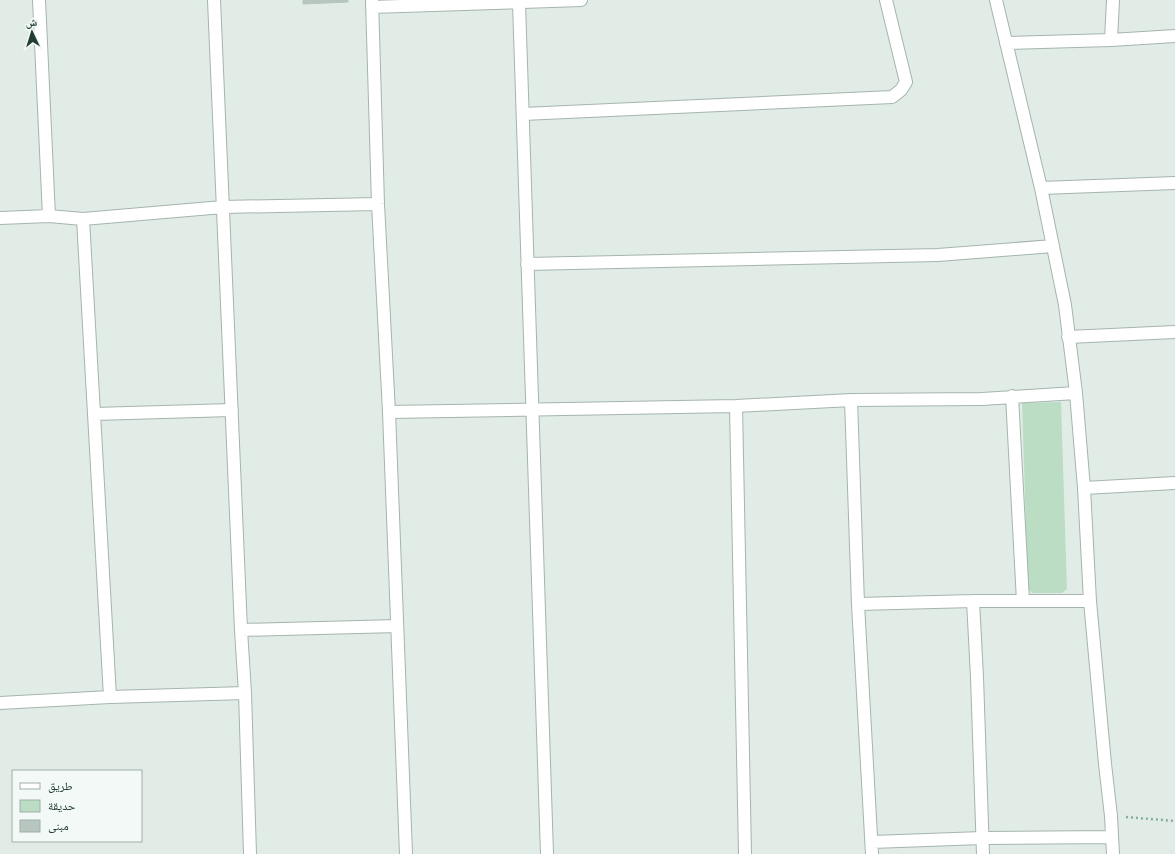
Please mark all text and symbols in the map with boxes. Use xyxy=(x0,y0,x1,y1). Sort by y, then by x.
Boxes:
north arrow xyxy=(12,12,52,52)
text: ش xyxy=(25,14,38,30)
legend xyxy=(12,770,142,842)
text: طريق xyxy=(48,777,73,794)
text: حديقة xyxy=(48,797,76,814)
text: مبنى xyxy=(48,817,69,834)

